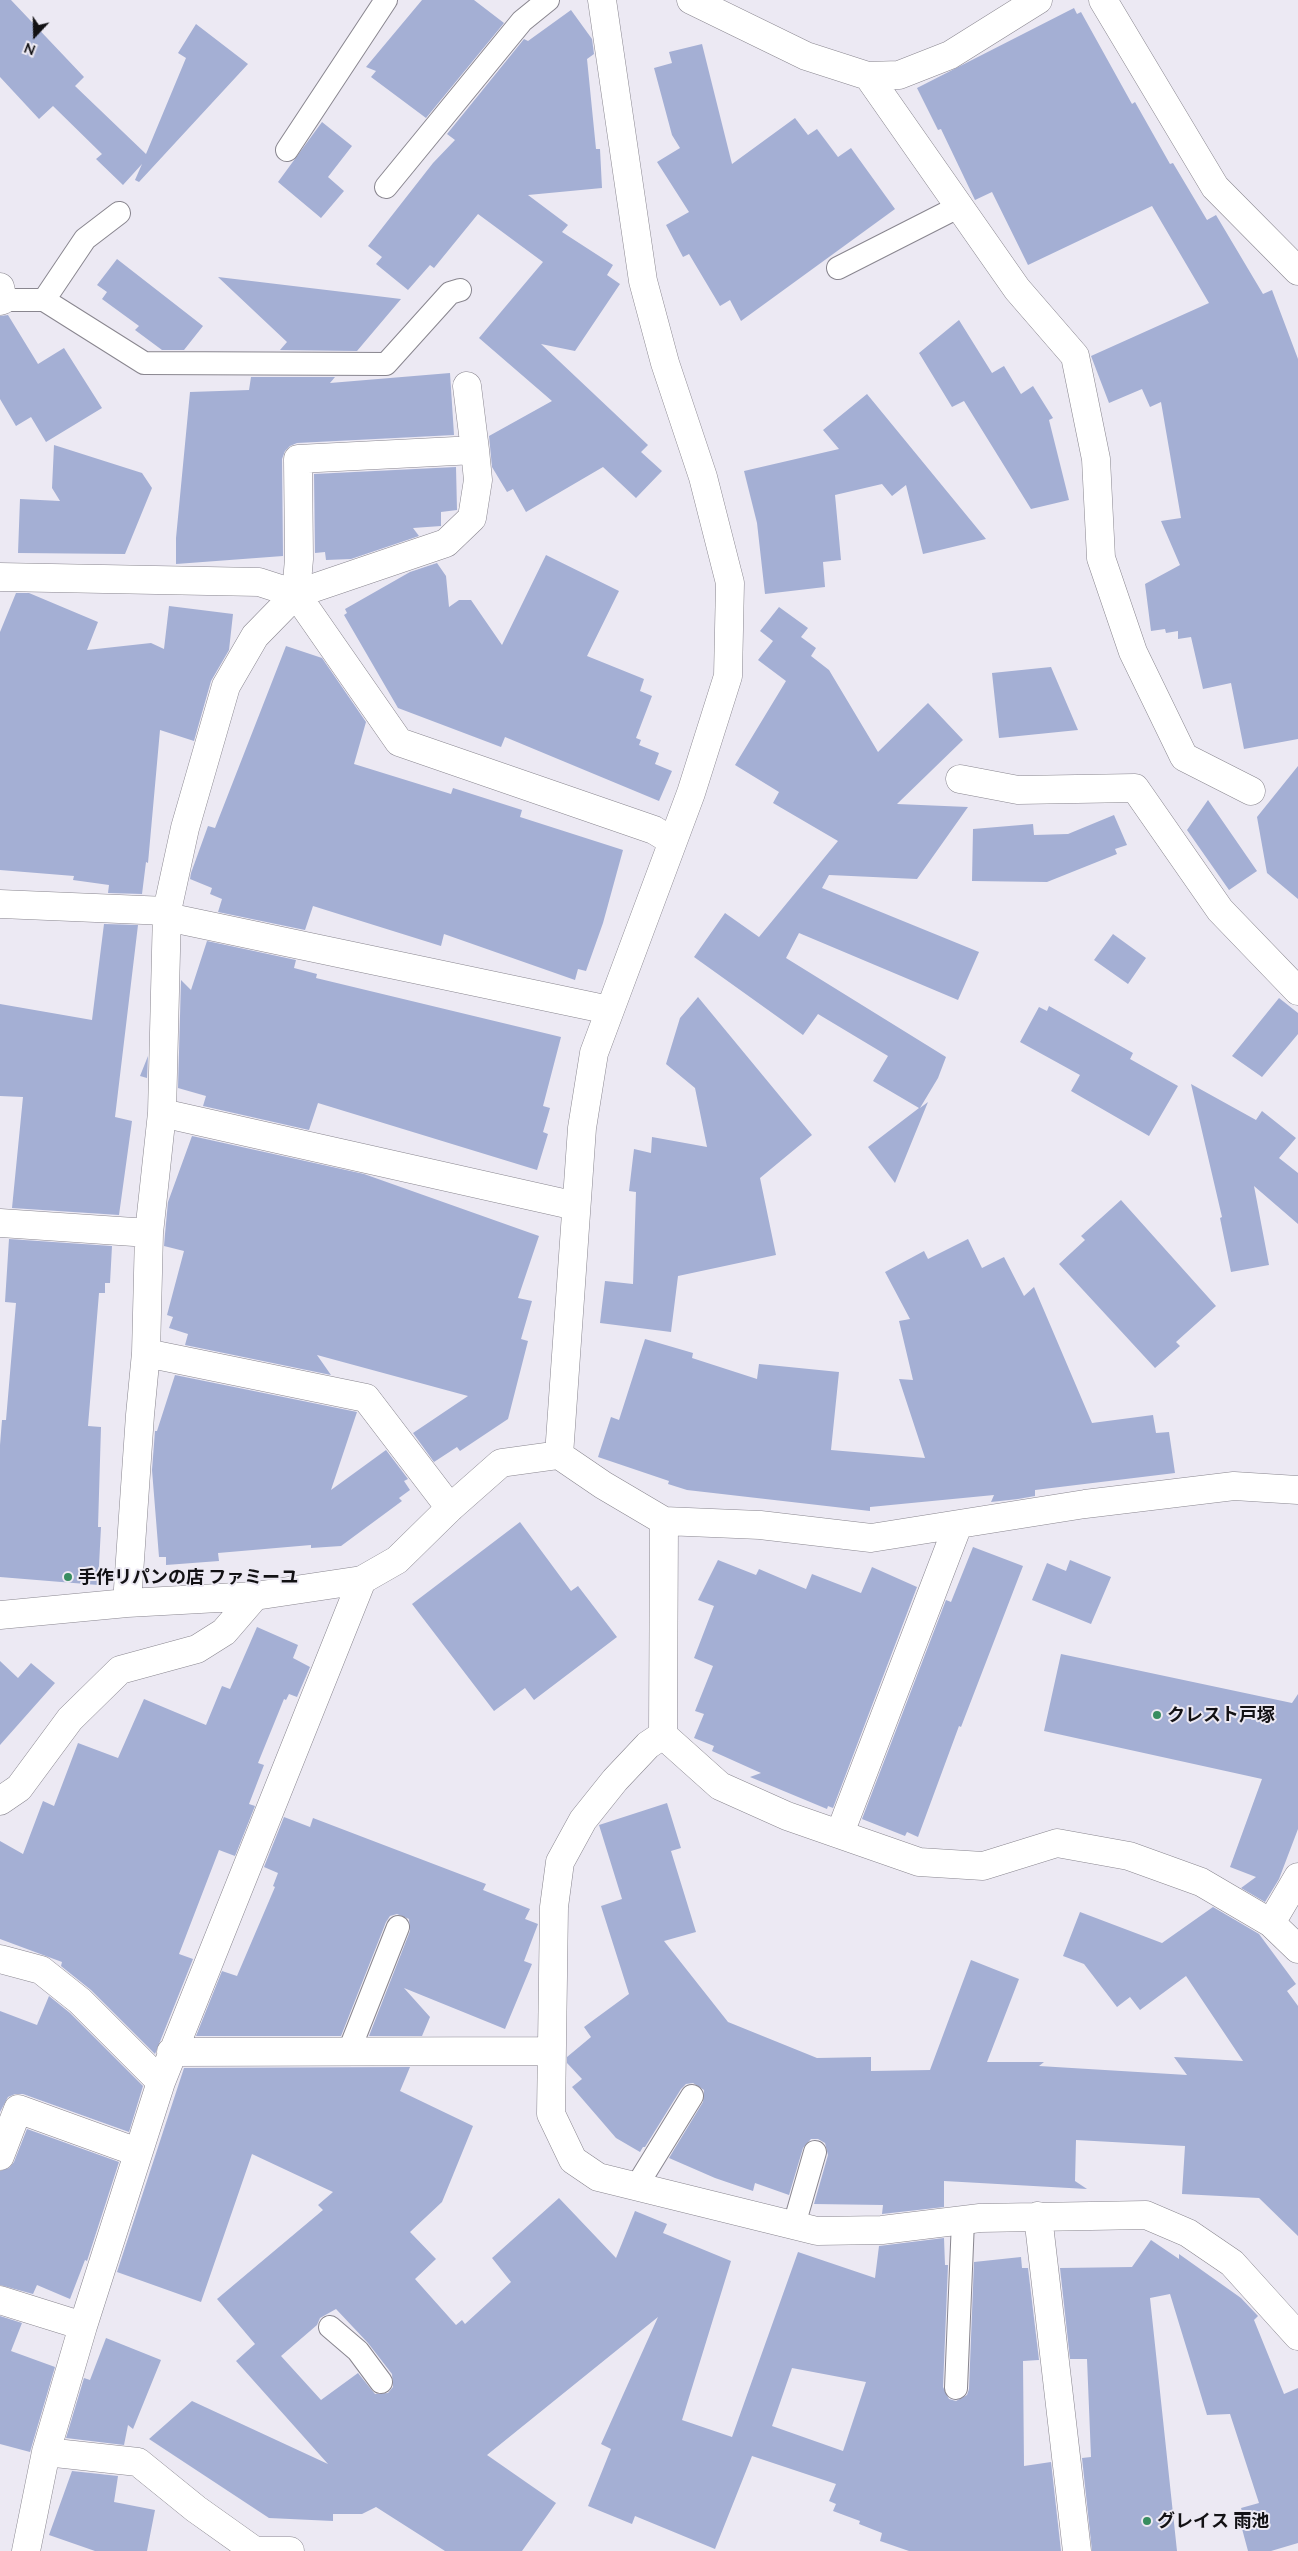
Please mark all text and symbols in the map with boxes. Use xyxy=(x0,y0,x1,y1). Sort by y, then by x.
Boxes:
north arrow xyxy=(10,10,60,60)
text: N xyxy=(21,40,38,59)
place label: 手作リパンの店 ファミーユ xyxy=(78,1566,298,1588)
marker: 手作リパンの店 ファミーユ xyxy=(62,1571,74,1583)
place label: クレスト戸塚 xyxy=(1167,1704,1275,1726)
marker: クレスト戸塚 xyxy=(1151,1709,1163,1721)
place label: グレイス 雨池 xyxy=(1157,2510,1269,2532)
marker: グレイス 雨池 xyxy=(1141,2515,1153,2527)

